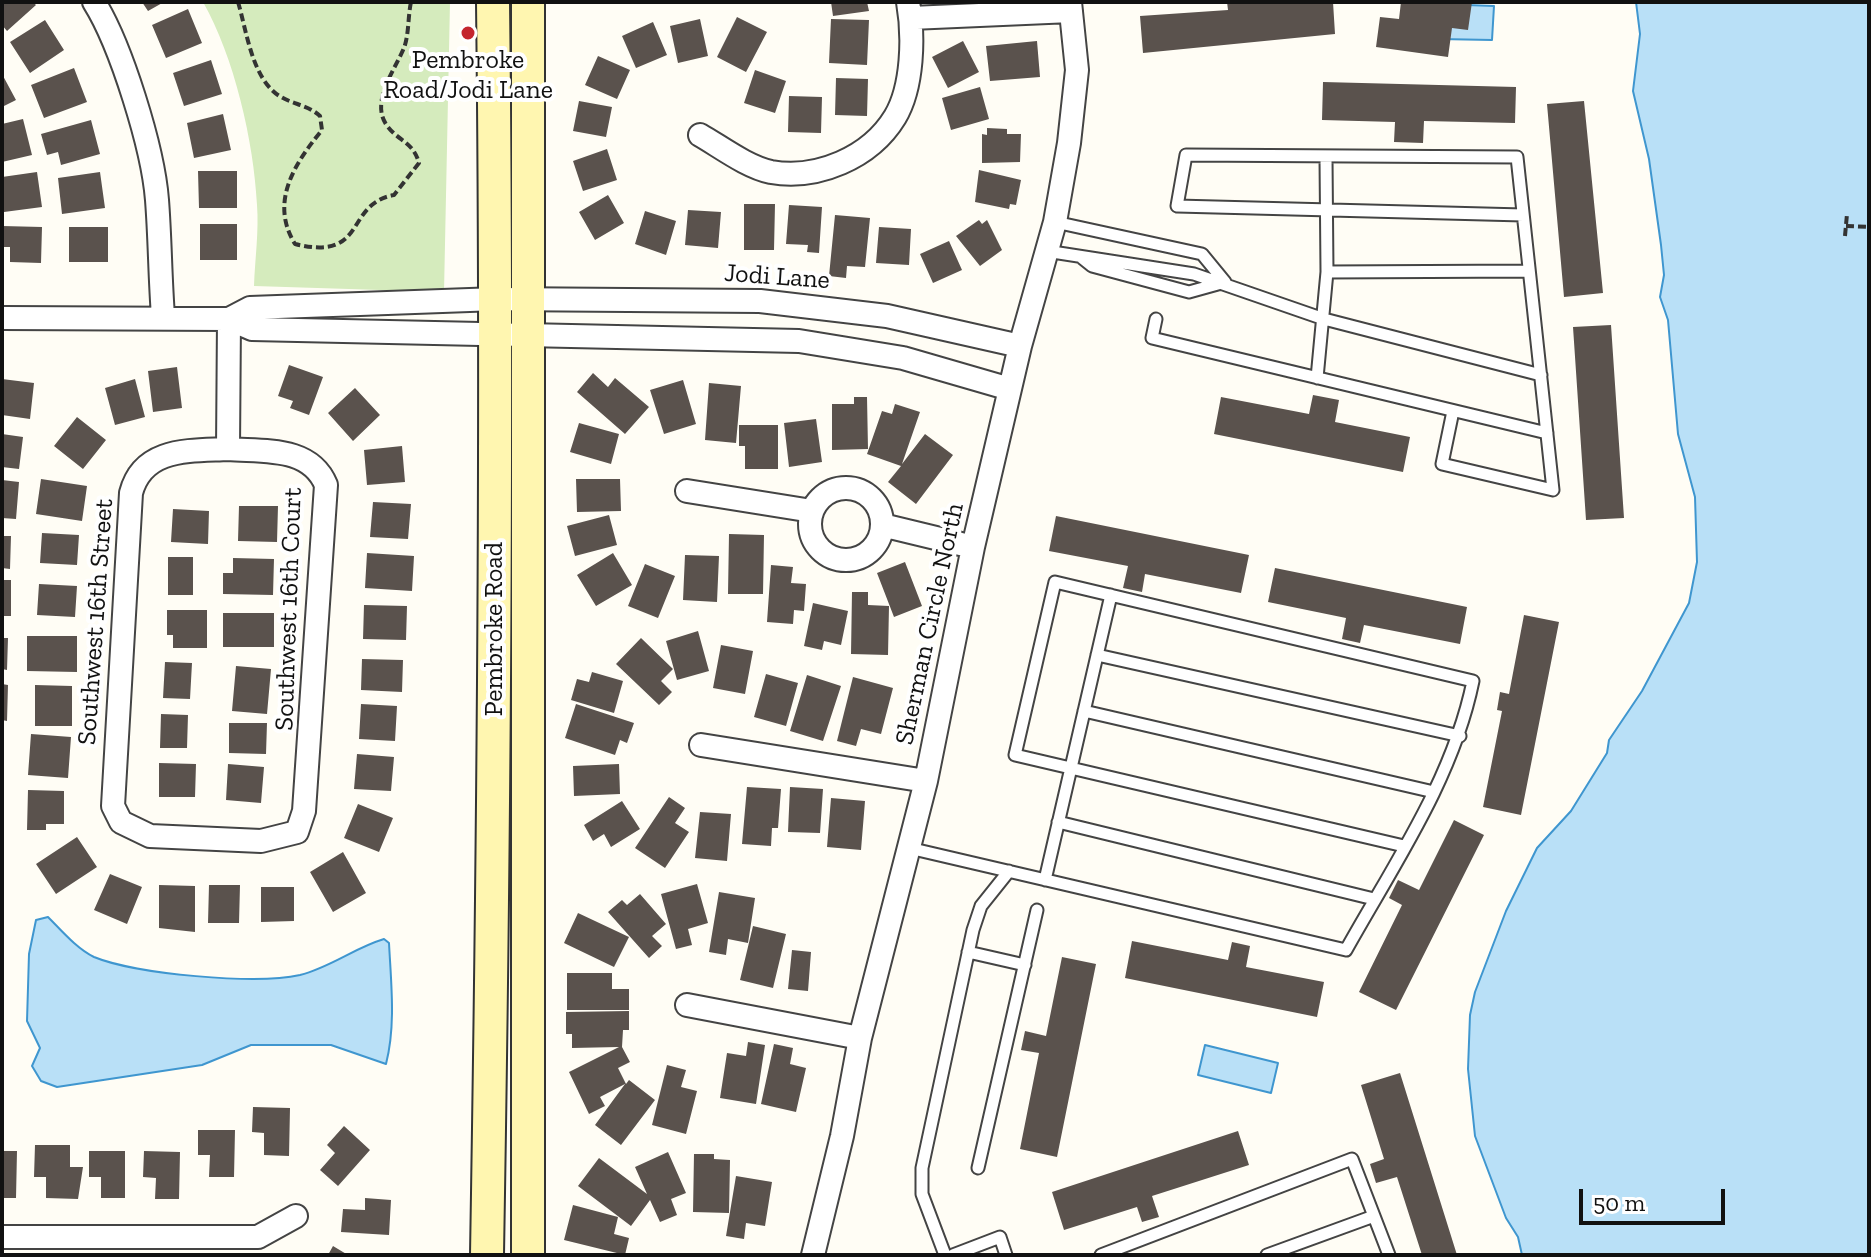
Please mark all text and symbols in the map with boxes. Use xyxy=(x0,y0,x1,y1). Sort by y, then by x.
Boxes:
marker: Pembroke Road/Jodi Lane xyxy=(459,24,477,42)
place label: Pembroke Road/Jodi Lane xyxy=(383,45,553,106)
street label: Jodi Lane xyxy=(723,258,831,296)
street label: Southwest 16th Court xyxy=(269,487,309,731)
street label: Southwest 16th Street xyxy=(72,498,120,746)
street label: Sherman Circle North xyxy=(889,500,971,748)
street label: Pembroke Road xyxy=(479,542,511,716)
scale bar xyxy=(1583,1173,1729,1223)
text: 50 m xyxy=(1593,1188,1645,1217)

